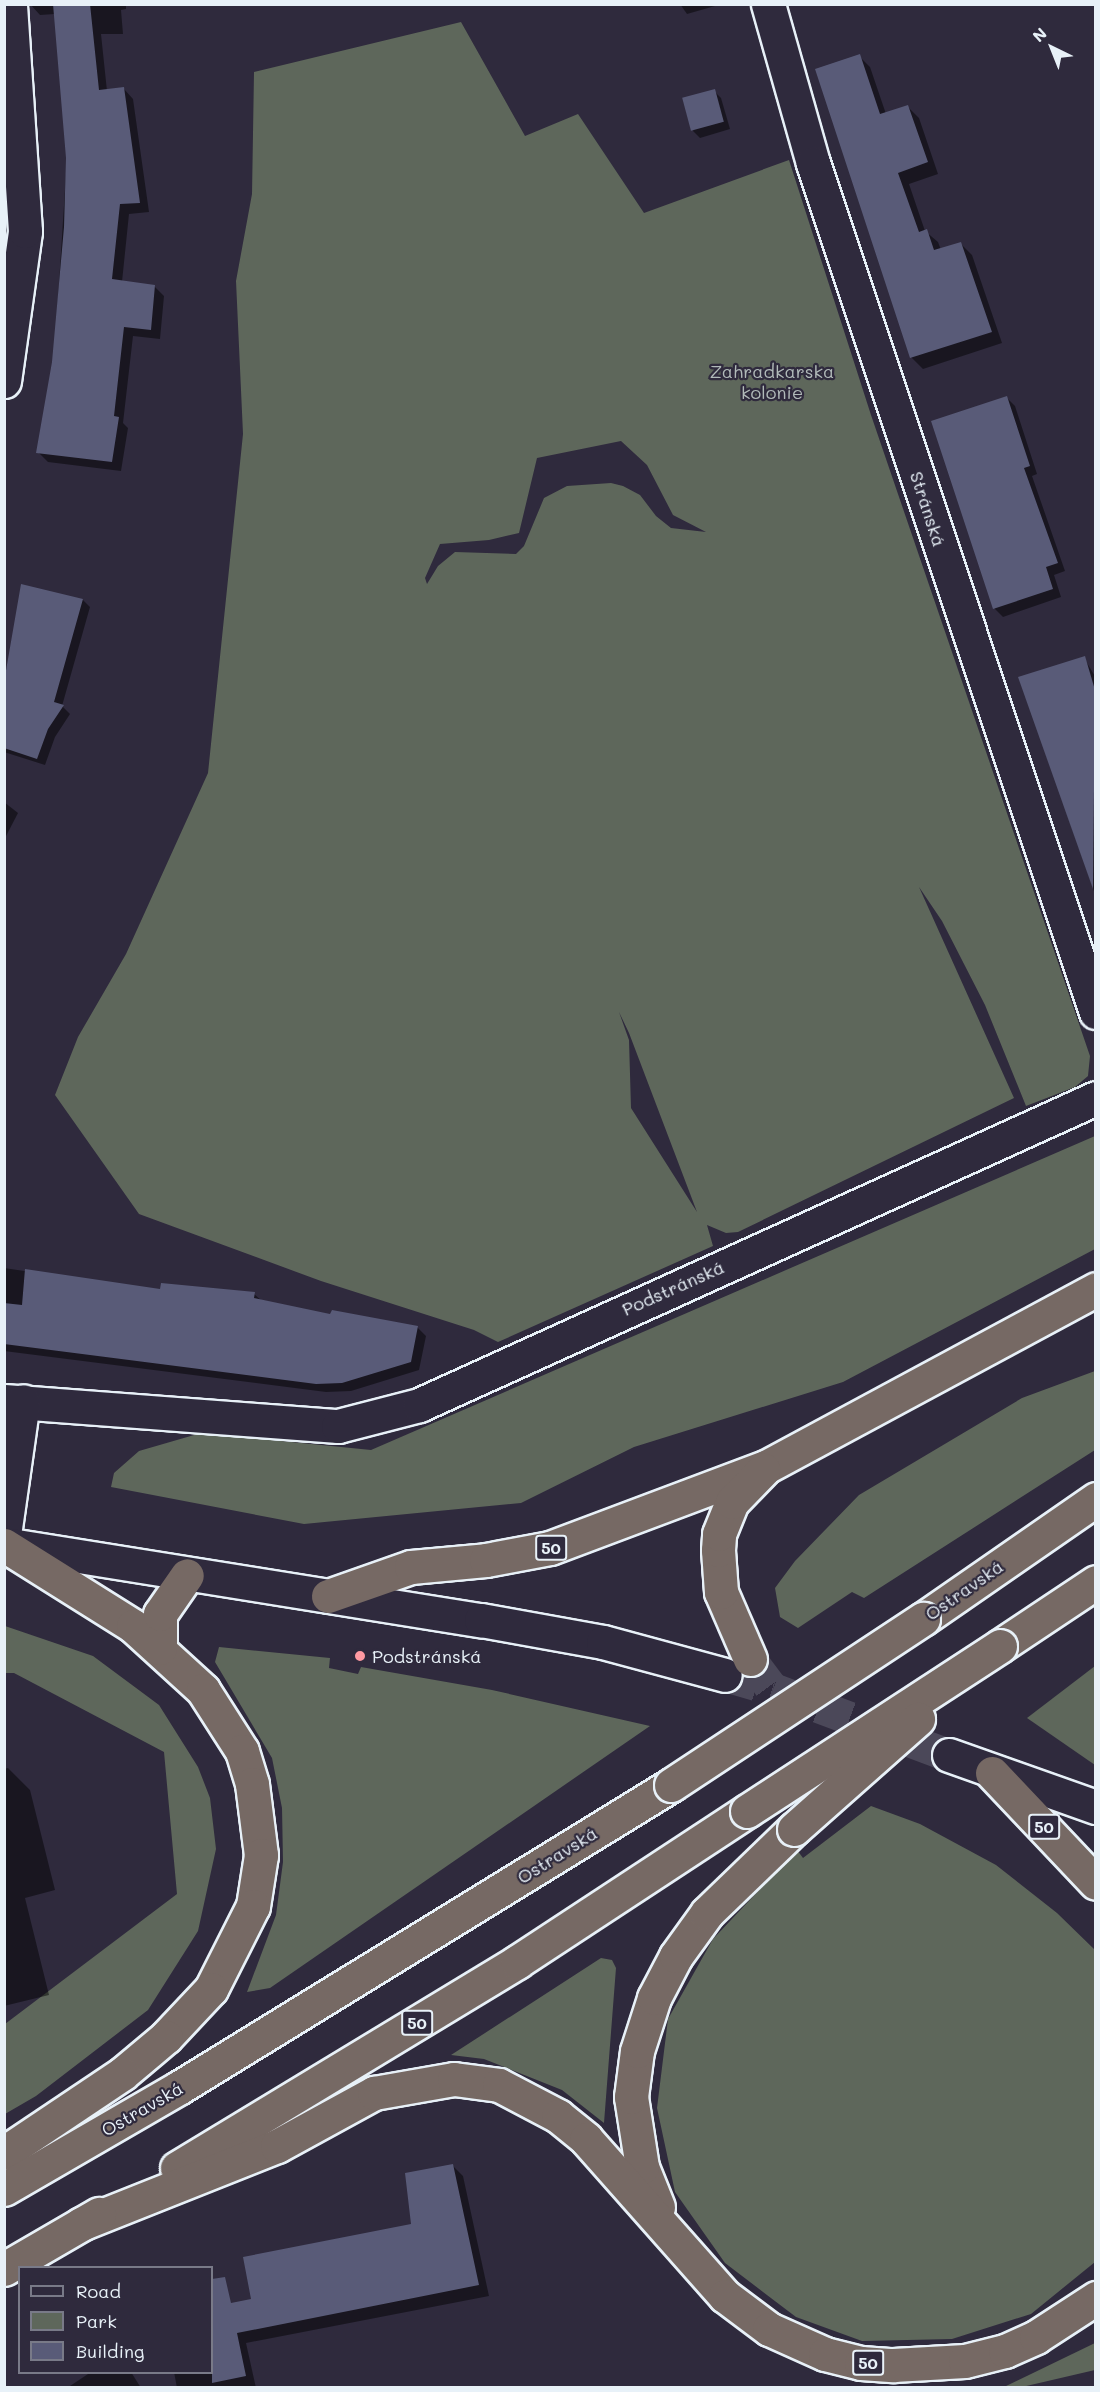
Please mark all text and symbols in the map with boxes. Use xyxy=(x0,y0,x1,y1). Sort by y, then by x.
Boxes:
north arrow xyxy=(1022,18,1082,78)
text: N xyxy=(1028,23,1051,46)
park label: Zahradkarska kolonie xyxy=(710,361,834,404)
street label: Stránská xyxy=(906,469,950,549)
street label: Podstránská xyxy=(619,1256,727,1320)
road number: 50 xyxy=(534,1535,568,1561)
street label: Ostravská xyxy=(921,1555,1007,1625)
place label: Podstránská xyxy=(372,1645,481,1667)
marker: Podstránská xyxy=(353,1649,367,1663)
road number: 50 xyxy=(1028,1814,1060,1840)
street label: Ostravská xyxy=(513,1822,601,1888)
road number: 50 xyxy=(400,2010,434,2036)
street label: Ostravská xyxy=(98,2077,186,2141)
legend xyxy=(18,2266,213,2374)
text: Road xyxy=(76,2279,121,2303)
text: Park xyxy=(76,2309,117,2333)
text: Building xyxy=(76,2339,144,2363)
road number: 50 xyxy=(852,2350,884,2376)

